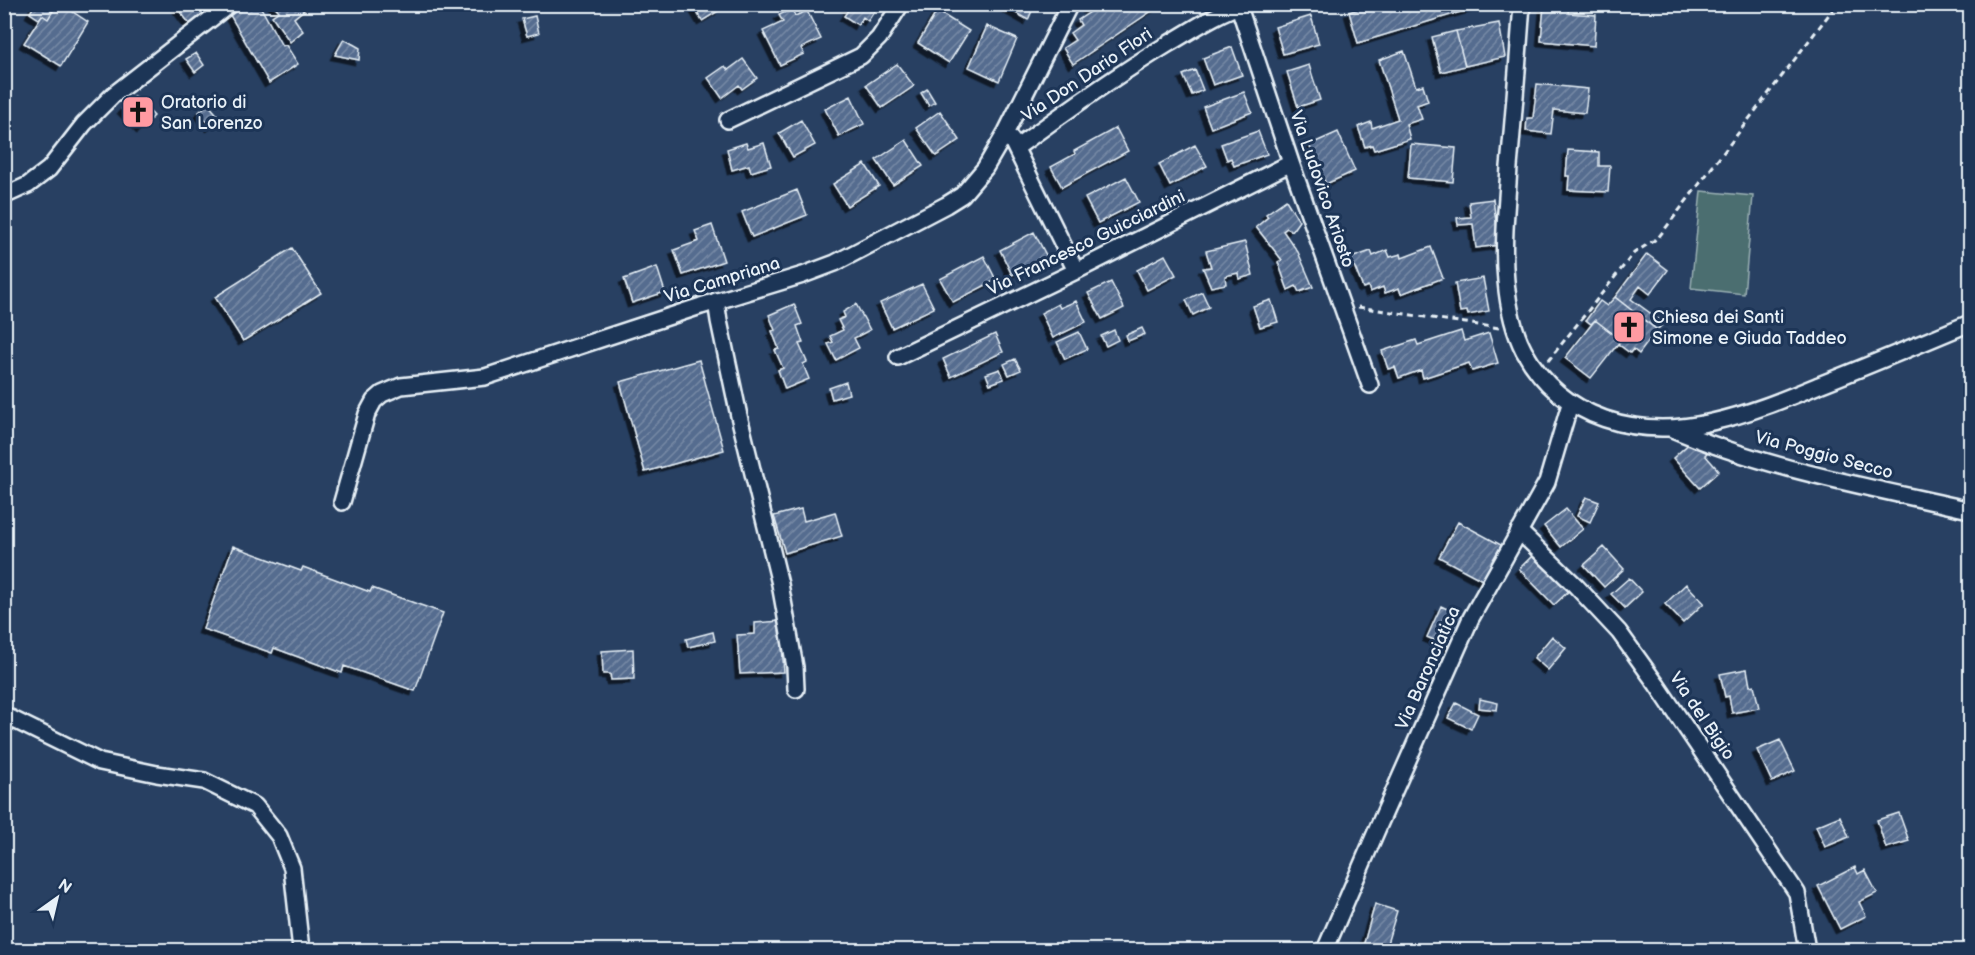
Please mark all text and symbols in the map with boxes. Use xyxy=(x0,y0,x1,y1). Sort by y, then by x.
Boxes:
street label: Via Don Dario Flori xyxy=(1018,24,1156,126)
place label: Oratorio di San Lorenzo xyxy=(161,92,263,134)
church icon: Oratorio di San Lorenzo xyxy=(120,94,156,130)
street label: Via Ludovico Ariosto xyxy=(1285,108,1359,270)
street label: Via Francesco Guicciardini xyxy=(984,186,1188,300)
street label: Via Campriana xyxy=(662,252,782,308)
place label: Chiesa dei Santi Simone e Giuda Taddeo xyxy=(1652,307,1847,349)
church icon: Chiesa dei Santi Simone e Giuda Taddeo xyxy=(1611,309,1647,345)
street label: Via Poggio Secco xyxy=(1753,426,1895,484)
street label: Via Baronciatica xyxy=(1391,603,1465,733)
street label: Via del Bigio xyxy=(1665,668,1739,764)
north arrow xyxy=(27,868,87,928)
text: N xyxy=(54,876,75,898)

